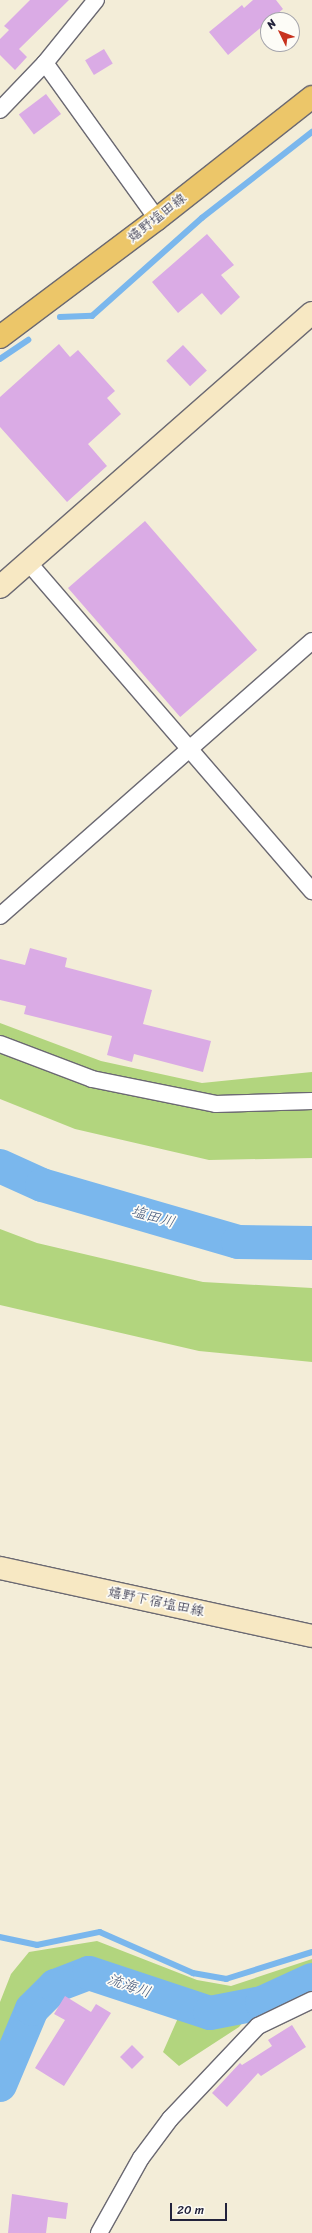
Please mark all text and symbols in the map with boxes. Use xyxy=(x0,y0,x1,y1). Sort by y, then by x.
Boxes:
north arrow xyxy=(260,12,300,52)
text: N xyxy=(262,15,281,33)
street label: 嬉野塩田線 xyxy=(124,190,190,246)
water label: 塩田川 xyxy=(129,1202,177,1232)
street label: 嬉野下宿塩田線 xyxy=(106,1584,206,1620)
water label: 流海川 xyxy=(105,1970,153,2002)
scale bar xyxy=(172,2195,229,2221)
text: 20 m xyxy=(177,2199,204,2221)

